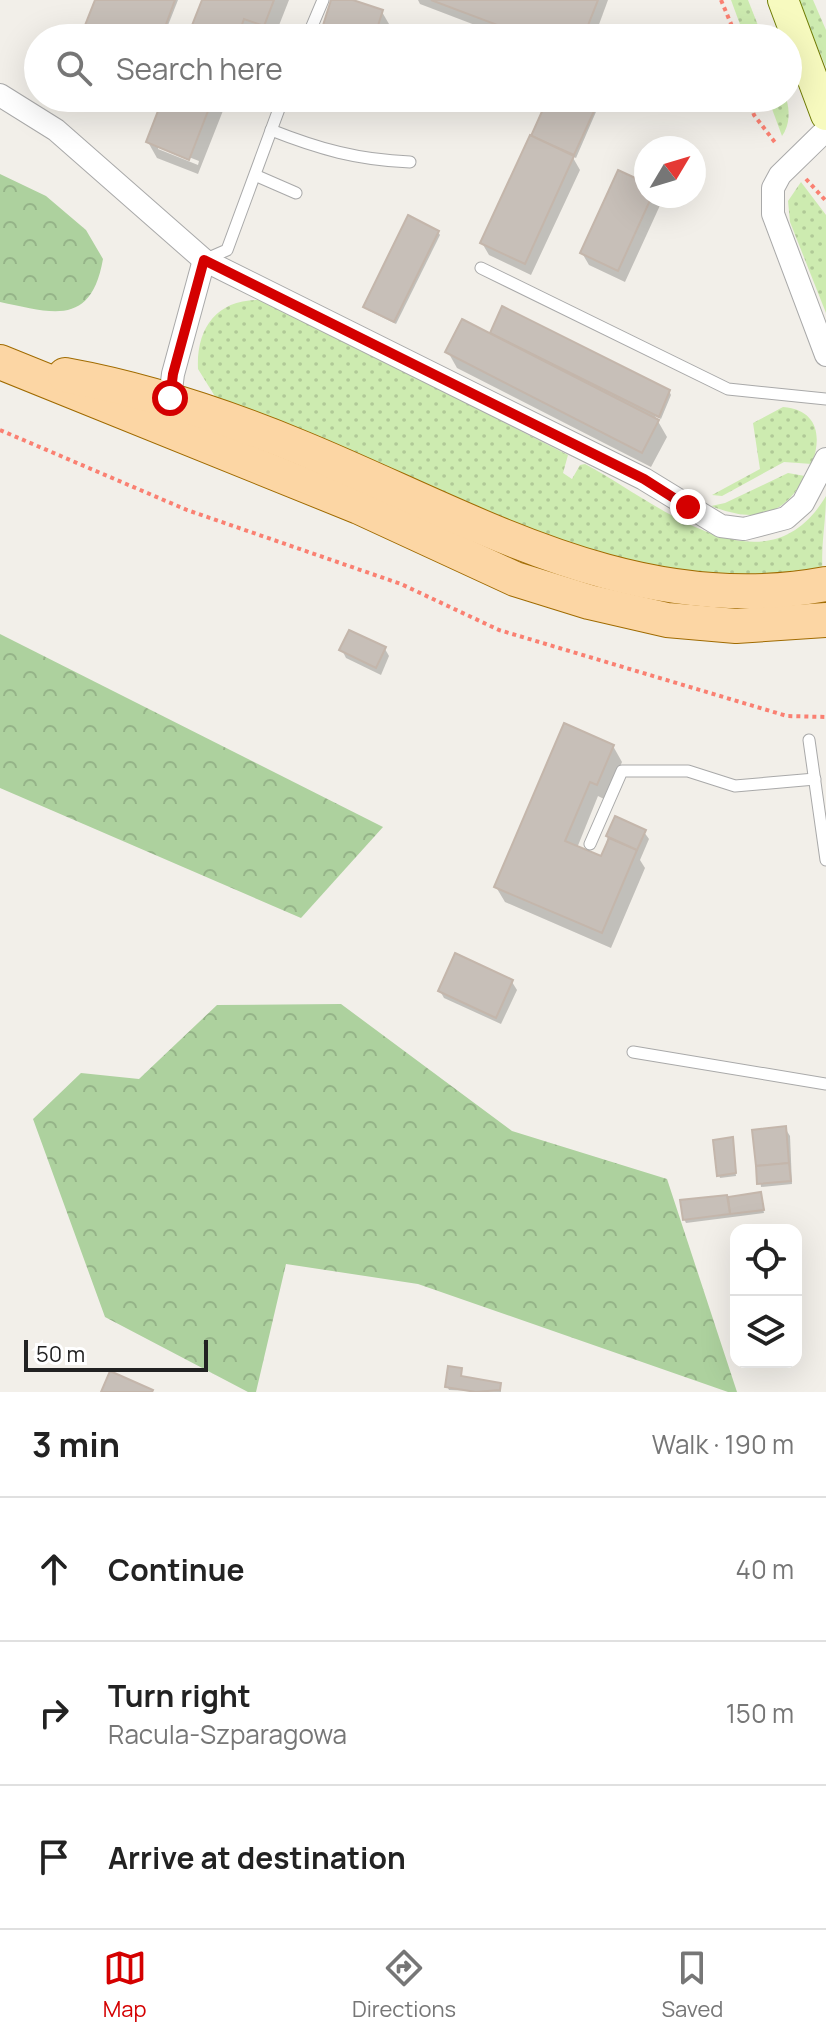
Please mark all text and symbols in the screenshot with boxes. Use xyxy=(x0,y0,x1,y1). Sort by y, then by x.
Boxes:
search box xyxy=(24,24,802,112)
icon: search xyxy=(52,46,96,90)
text: Search here xyxy=(116,48,283,89)
north arrow xyxy=(634,136,706,208)
route start xyxy=(152,380,188,416)
route end xyxy=(670,489,706,525)
map controls xyxy=(730,1224,802,1368)
button: locate xyxy=(730,1224,802,1296)
button: layers xyxy=(730,1296,802,1368)
scale bar xyxy=(24,1336,208,1372)
text: 50 m xyxy=(36,1339,85,1369)
text: 3 min xyxy=(32,1421,120,1467)
text: Walk · 190 m xyxy=(652,1426,794,1462)
icon: ahead xyxy=(32,1547,76,1591)
text: Continue xyxy=(108,1549,244,1590)
text: 40 m xyxy=(736,1551,794,1587)
text: Turn right xyxy=(108,1675,251,1716)
icon: right xyxy=(32,1691,76,1735)
text: 150 m xyxy=(726,1695,794,1731)
text: Racula-Szparagowa xyxy=(108,1716,347,1752)
icon: arrive xyxy=(32,1835,76,1879)
text: Arrive at destination xyxy=(108,1837,406,1878)
tab: Map xyxy=(103,1946,147,2024)
tab: Directions xyxy=(352,1946,456,2024)
tab: Saved xyxy=(661,1946,723,2024)

